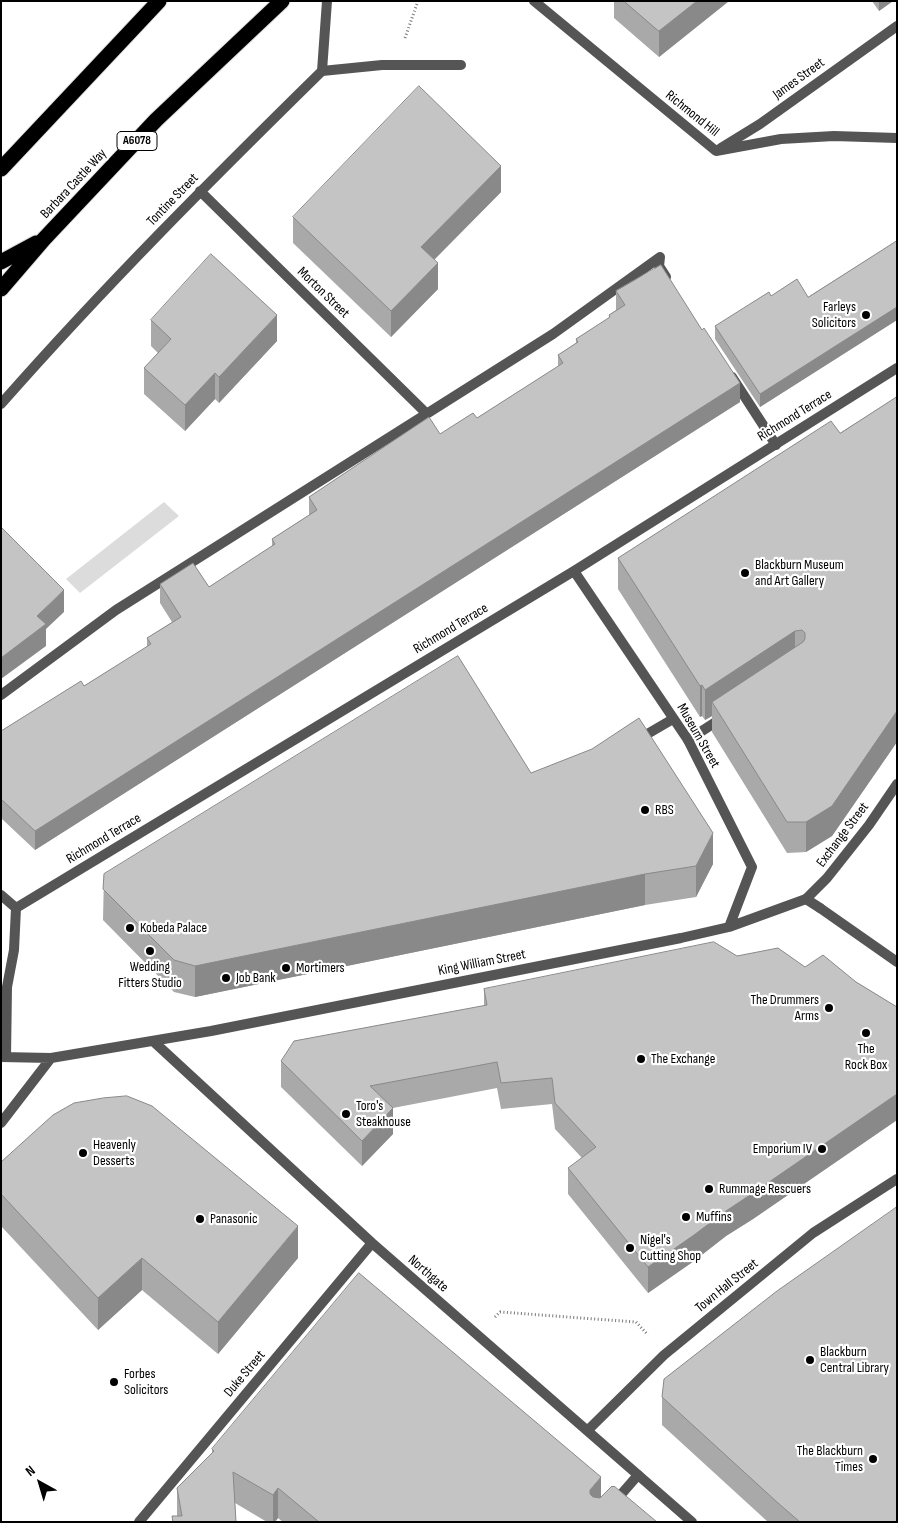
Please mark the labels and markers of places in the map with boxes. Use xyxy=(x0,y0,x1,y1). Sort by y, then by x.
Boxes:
place label: Farleys Solicitors xyxy=(812,299,856,332)
marker: Farleys Solicitors xyxy=(860,309,872,321)
place label: Blackburn Museum and Art Gallery xyxy=(755,557,844,590)
marker: Blackburn Museum and Art Gallery xyxy=(739,567,751,579)
place label: RBS xyxy=(655,802,674,818)
marker: RBS xyxy=(639,804,651,816)
place label: Kobeda Palace xyxy=(140,920,207,936)
marker: Kobeda Palace xyxy=(124,922,136,934)
marker: Wedding Fitters Studio xyxy=(144,945,156,957)
place label: Wedding Fitters Studio xyxy=(118,959,182,992)
place label: Mortimers xyxy=(296,960,345,976)
marker: Mortimers xyxy=(280,962,292,974)
place label: Job Bank xyxy=(236,970,276,986)
marker: Job Bank xyxy=(220,972,232,984)
place label: The Drummers Arms xyxy=(750,992,819,1024)
marker: The Drummers Arms xyxy=(823,1002,835,1014)
marker: The Rock Box xyxy=(860,1027,872,1039)
place label: The Rock Box xyxy=(845,1041,887,1074)
place label: The Exchange xyxy=(651,1051,715,1067)
marker: The Exchange xyxy=(635,1053,647,1065)
place label: Toro's Steakhouse xyxy=(356,1098,411,1130)
marker: Toro's Steakhouse xyxy=(340,1108,352,1120)
place label: Heavenly Desserts xyxy=(93,1137,136,1170)
place label: Emporium IV xyxy=(753,1141,812,1157)
marker: Emporium IV xyxy=(816,1143,828,1155)
marker: Heavenly Desserts xyxy=(77,1147,89,1159)
place label: Rummage Rescuers xyxy=(719,1181,811,1197)
marker: Rummage Rescuers xyxy=(703,1183,715,1195)
place label: Muffins xyxy=(696,1209,732,1225)
place label: Panasonic xyxy=(210,1211,258,1227)
marker: Muffins xyxy=(680,1211,692,1223)
marker: Panasonic xyxy=(194,1213,206,1225)
place label: Nigel's Cutting Shop xyxy=(640,1232,701,1264)
marker: Nigel's Cutting Shop xyxy=(624,1242,636,1254)
place label: Blackburn Central Library xyxy=(820,1344,889,1376)
marker: Blackburn Central Library xyxy=(804,1354,816,1366)
place label: Forbes Solicitors xyxy=(124,1366,168,1398)
marker: Forbes Solicitors xyxy=(108,1376,120,1388)
place label: The Blackburn Times xyxy=(797,1443,863,1475)
marker: The Blackburn Times xyxy=(867,1453,879,1465)

